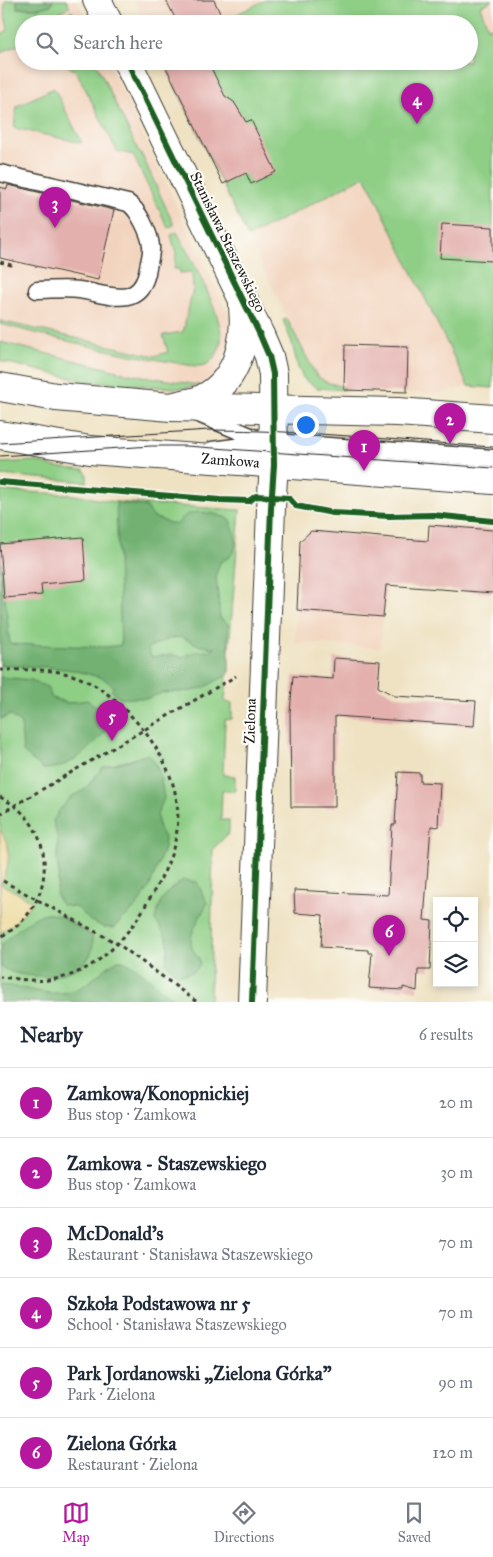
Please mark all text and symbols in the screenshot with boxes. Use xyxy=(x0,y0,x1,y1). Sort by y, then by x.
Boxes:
search box xyxy=(15,15,478,70)
icon: search xyxy=(33,29,61,57)
text: Search here xyxy=(73,31,163,54)
pin: 4 xyxy=(401,83,433,124)
street label: Stanisława Staszewskiego xyxy=(186,169,270,315)
pin: 3 xyxy=(39,187,71,228)
pin: 2 xyxy=(434,403,466,444)
your location xyxy=(293,412,319,438)
pin: 1 xyxy=(348,430,380,471)
street label: Zamkowa xyxy=(200,449,261,472)
street label: Zielona xyxy=(240,697,260,744)
pin: 5 xyxy=(96,700,128,741)
map controls xyxy=(433,897,478,987)
button: locate xyxy=(433,897,478,942)
pin: 6 xyxy=(373,915,405,956)
button: layers xyxy=(433,942,478,987)
text: Nearby xyxy=(20,1022,83,1048)
text: 6 results xyxy=(419,1025,473,1044)
text: Zamkowa/Konopnickiej xyxy=(67,1082,249,1105)
text: 1 xyxy=(33,1093,39,1112)
text: 20 m xyxy=(439,1093,473,1112)
text: Bus stop · Zamkowa xyxy=(67,1105,196,1124)
text: Zamkowa - Staszewskiego xyxy=(67,1152,267,1175)
text: 2 xyxy=(32,1163,40,1182)
text: 30 m xyxy=(440,1163,473,1182)
text: Bus stop · Zamkowa xyxy=(67,1175,196,1194)
text: McDonald's xyxy=(67,1222,163,1245)
text: 3 xyxy=(33,1233,39,1252)
text: 70 m xyxy=(438,1233,473,1252)
text: Restaurant · Stanisława Staszewskiego xyxy=(67,1245,313,1264)
text: Szkoła Podstawowa nr 5 xyxy=(67,1292,250,1315)
text: 4 xyxy=(32,1303,40,1322)
text: 70 m xyxy=(438,1303,473,1322)
text: School · Stanisława Staszewskiego xyxy=(67,1315,287,1334)
text: Park Jordanowski „Zielona Górka” xyxy=(67,1362,332,1385)
text: 5 xyxy=(32,1373,40,1392)
text: 90 m xyxy=(438,1373,473,1392)
text: Park · Zielona xyxy=(67,1385,155,1404)
text: Zielona Górka xyxy=(67,1432,176,1455)
text: 6 xyxy=(32,1443,40,1462)
text: 120 m xyxy=(433,1443,473,1462)
text: Restaurant · Zielona xyxy=(67,1455,198,1474)
tab: Map xyxy=(62,1499,90,1546)
tab: Directions xyxy=(214,1499,274,1546)
tab: Saved xyxy=(398,1499,431,1546)

